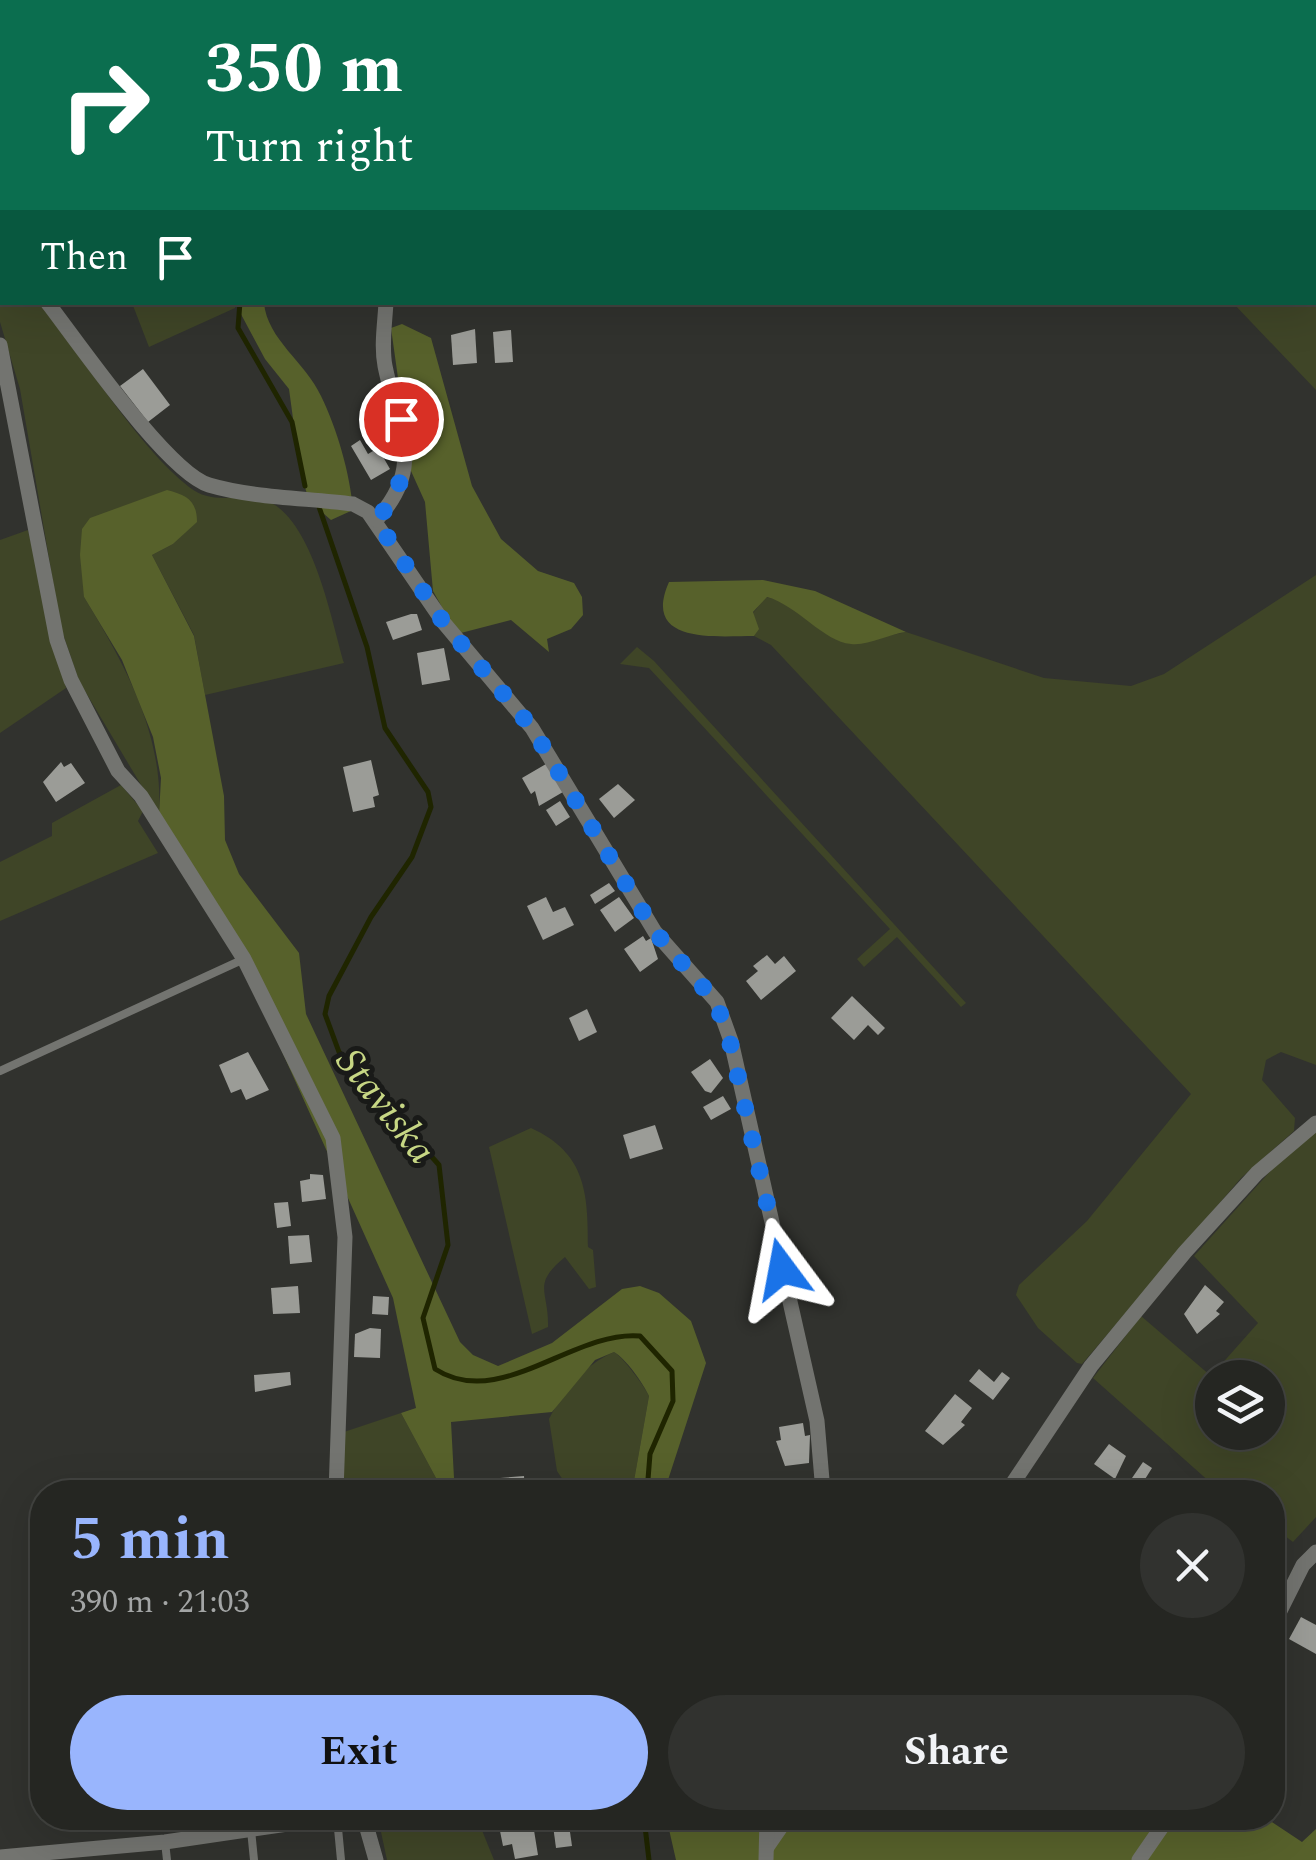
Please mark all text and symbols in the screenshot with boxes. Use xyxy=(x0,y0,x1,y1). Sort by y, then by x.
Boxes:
text: 350 m xyxy=(205,17,403,123)
icon: right xyxy=(40,40,170,170)
text: Turn right xyxy=(205,113,414,182)
text: Then xyxy=(40,229,128,287)
icon: arrive xyxy=(148,230,203,285)
pin xyxy=(359,377,444,462)
icon: arrive xyxy=(374,392,429,447)
water label: Staviska xyxy=(320,1035,450,1178)
position arrow xyxy=(730,1217,834,1321)
map controls xyxy=(1195,1360,1285,1450)
button: layers xyxy=(1195,1360,1285,1450)
text: 5 min xyxy=(70,1494,230,1586)
button: close xyxy=(1140,1513,1245,1618)
text: 390 m · 21:03 xyxy=(70,1578,250,1627)
button: Exit xyxy=(70,1695,648,1810)
button: Share xyxy=(668,1695,1245,1810)

